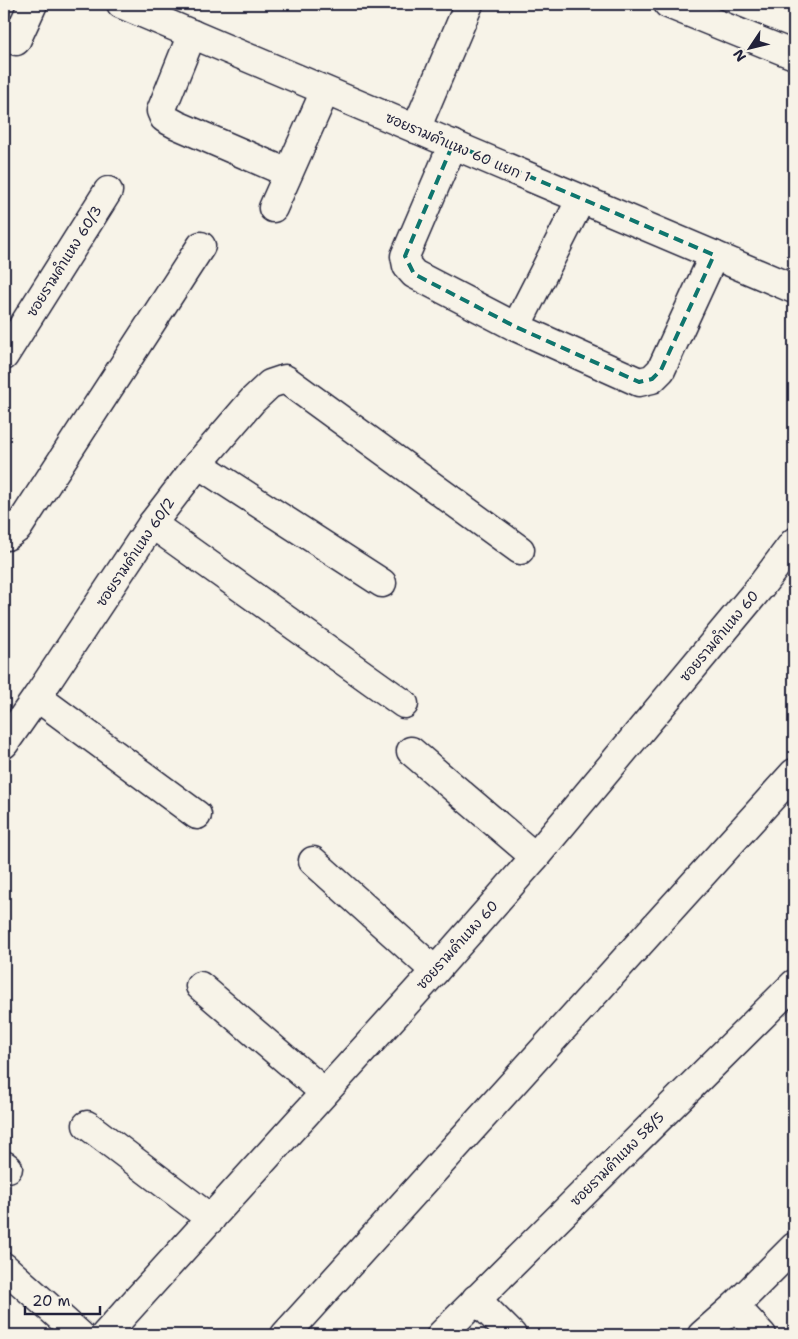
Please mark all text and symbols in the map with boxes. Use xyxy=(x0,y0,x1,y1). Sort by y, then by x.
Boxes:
north arrow xyxy=(726,22,776,72)
text: N xyxy=(729,46,750,65)
street label: ซอยรามคำแหง 60 แยก 1 xyxy=(383,108,533,186)
street label: ซอยรามคำแหง 60/3 xyxy=(22,202,106,320)
street label: ซอยรามคำแหง 60/2 xyxy=(92,494,178,610)
street label: ซอยรามคำแหง 60 xyxy=(676,587,762,685)
street label: ซอยรามคำแหง 60 xyxy=(412,897,502,993)
street label: ซอยรามคำแหง 58/5 xyxy=(566,1108,668,1210)
scale bar xyxy=(25,1284,100,1316)
text: 20 m xyxy=(32,1291,71,1311)

